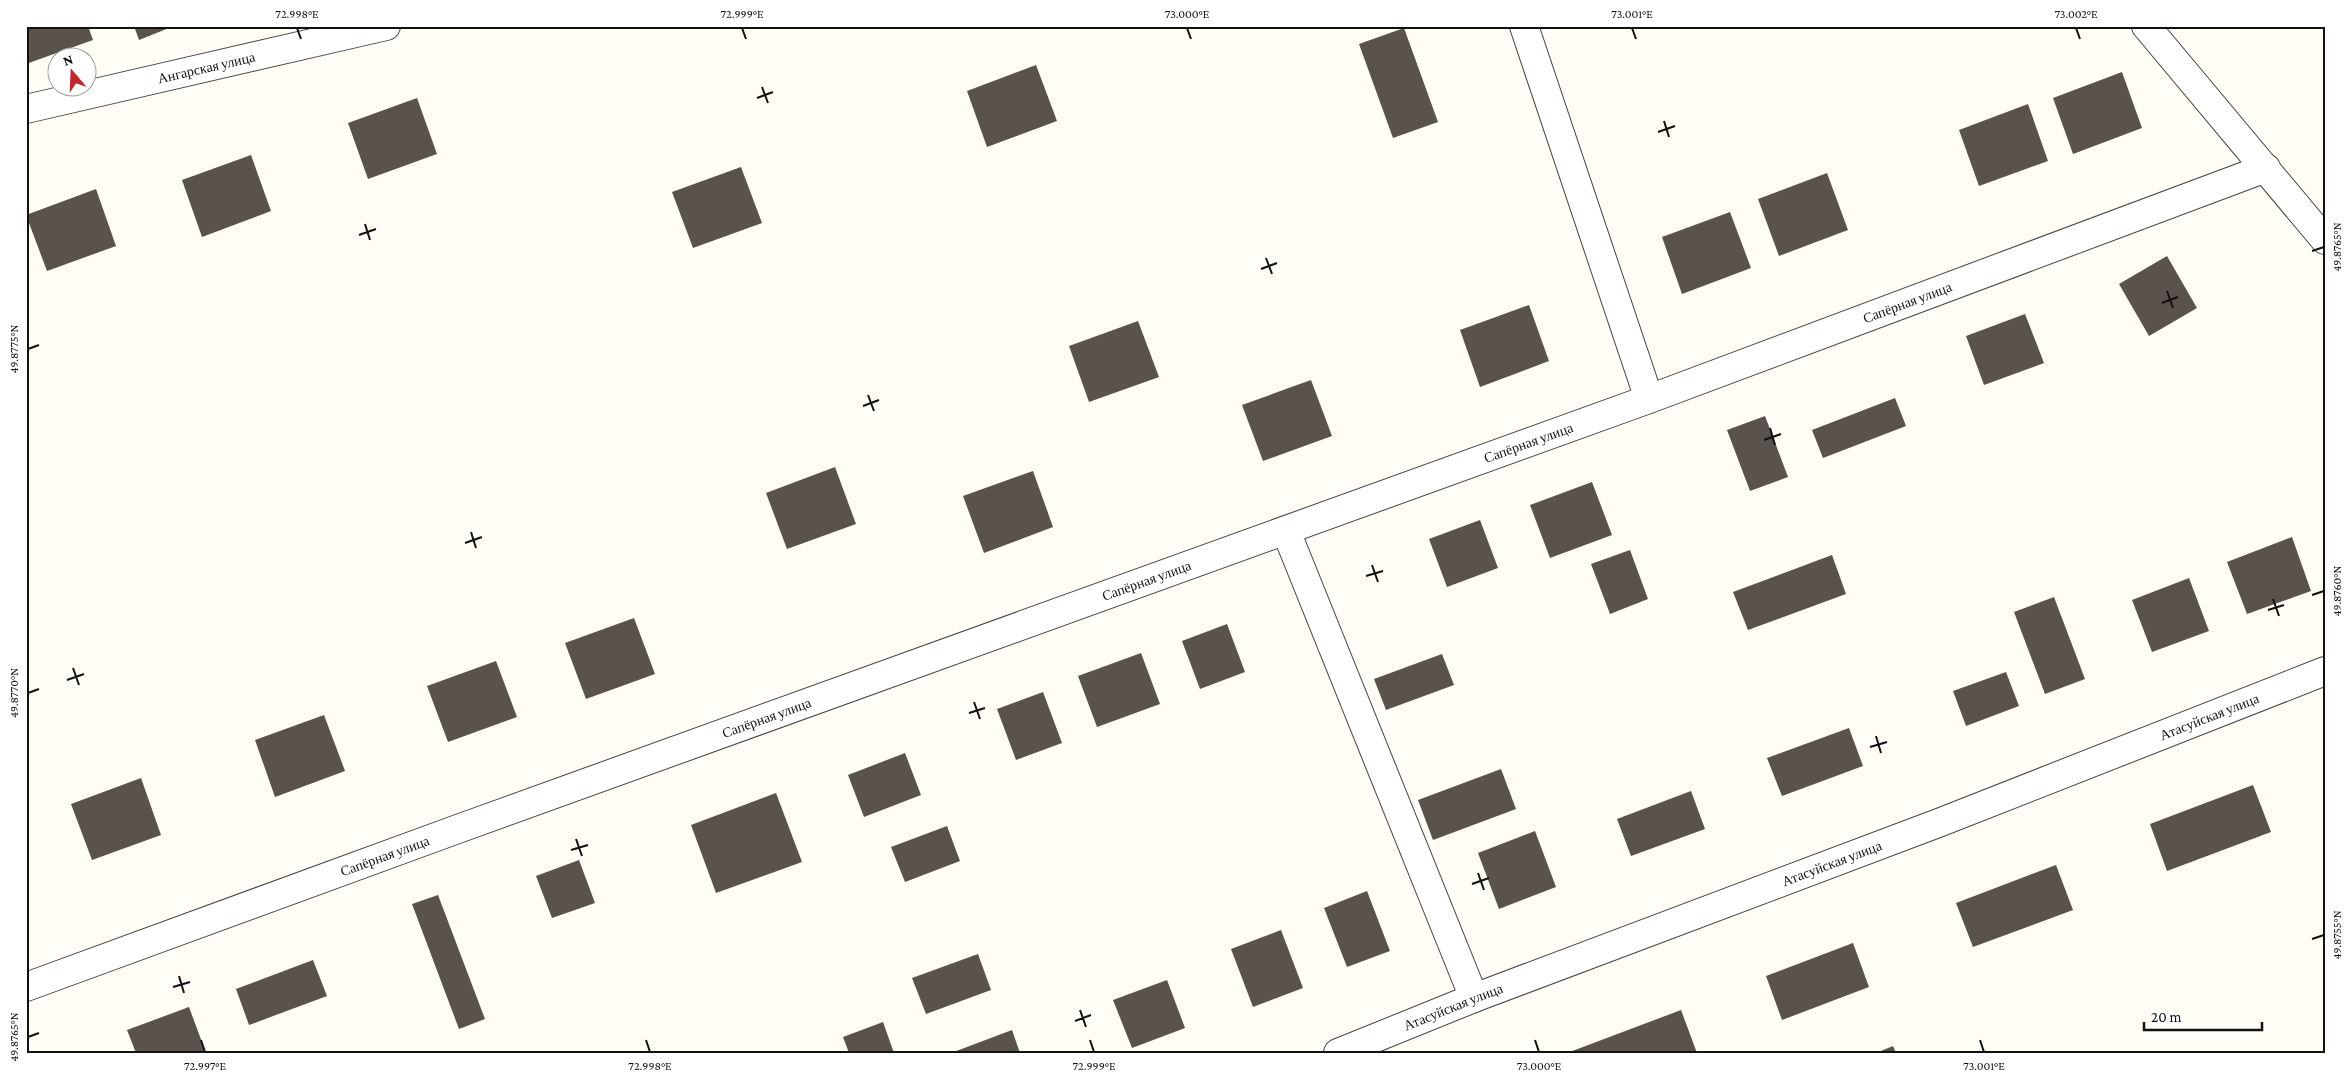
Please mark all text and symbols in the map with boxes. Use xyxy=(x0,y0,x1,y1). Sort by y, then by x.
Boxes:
text: 72.998°E xyxy=(275,7,319,21)
text: 72.999°E xyxy=(721,7,764,21)
text: 73.000°E xyxy=(1165,7,1210,21)
text: 73.001°E xyxy=(1611,7,1653,21)
text: 73.002°E xyxy=(2054,7,2098,21)
north arrow xyxy=(48,48,98,98)
street label: Ангарская улица xyxy=(156,48,257,86)
text: N xyxy=(61,50,75,69)
text: 49.8765°N xyxy=(2330,222,2344,272)
street label: Сапёрная улица xyxy=(1861,278,1955,326)
text: 49.8775°N xyxy=(7,324,21,374)
street label: Сапёрная улица xyxy=(1482,419,1576,466)
street label: Сапёрная улица xyxy=(1100,557,1194,604)
text: 49.8760°N xyxy=(2330,565,2344,616)
text: 49.8770°N xyxy=(7,668,21,718)
street label: Атасуйская улица xyxy=(2157,690,2262,743)
street label: Сапёрная улица xyxy=(720,694,814,741)
street label: Сапёрная улица xyxy=(338,832,432,879)
street label: Атасуйская улица xyxy=(1780,837,1885,889)
text: 49.8755°N xyxy=(2330,910,2344,960)
street label: Атасуйская улица xyxy=(1401,980,1506,1034)
scale bar xyxy=(2144,999,2261,1031)
text: 20 m xyxy=(2151,1009,2182,1025)
text: 49.8765°N xyxy=(7,1012,21,1062)
text: 72.997°E xyxy=(184,1059,227,1073)
text: 72.998°E xyxy=(628,1059,672,1073)
text: 72.999°E xyxy=(1073,1059,1116,1073)
text: 73.000°E xyxy=(1517,1059,1562,1073)
text: 73.001°E xyxy=(1963,1059,2005,1073)

